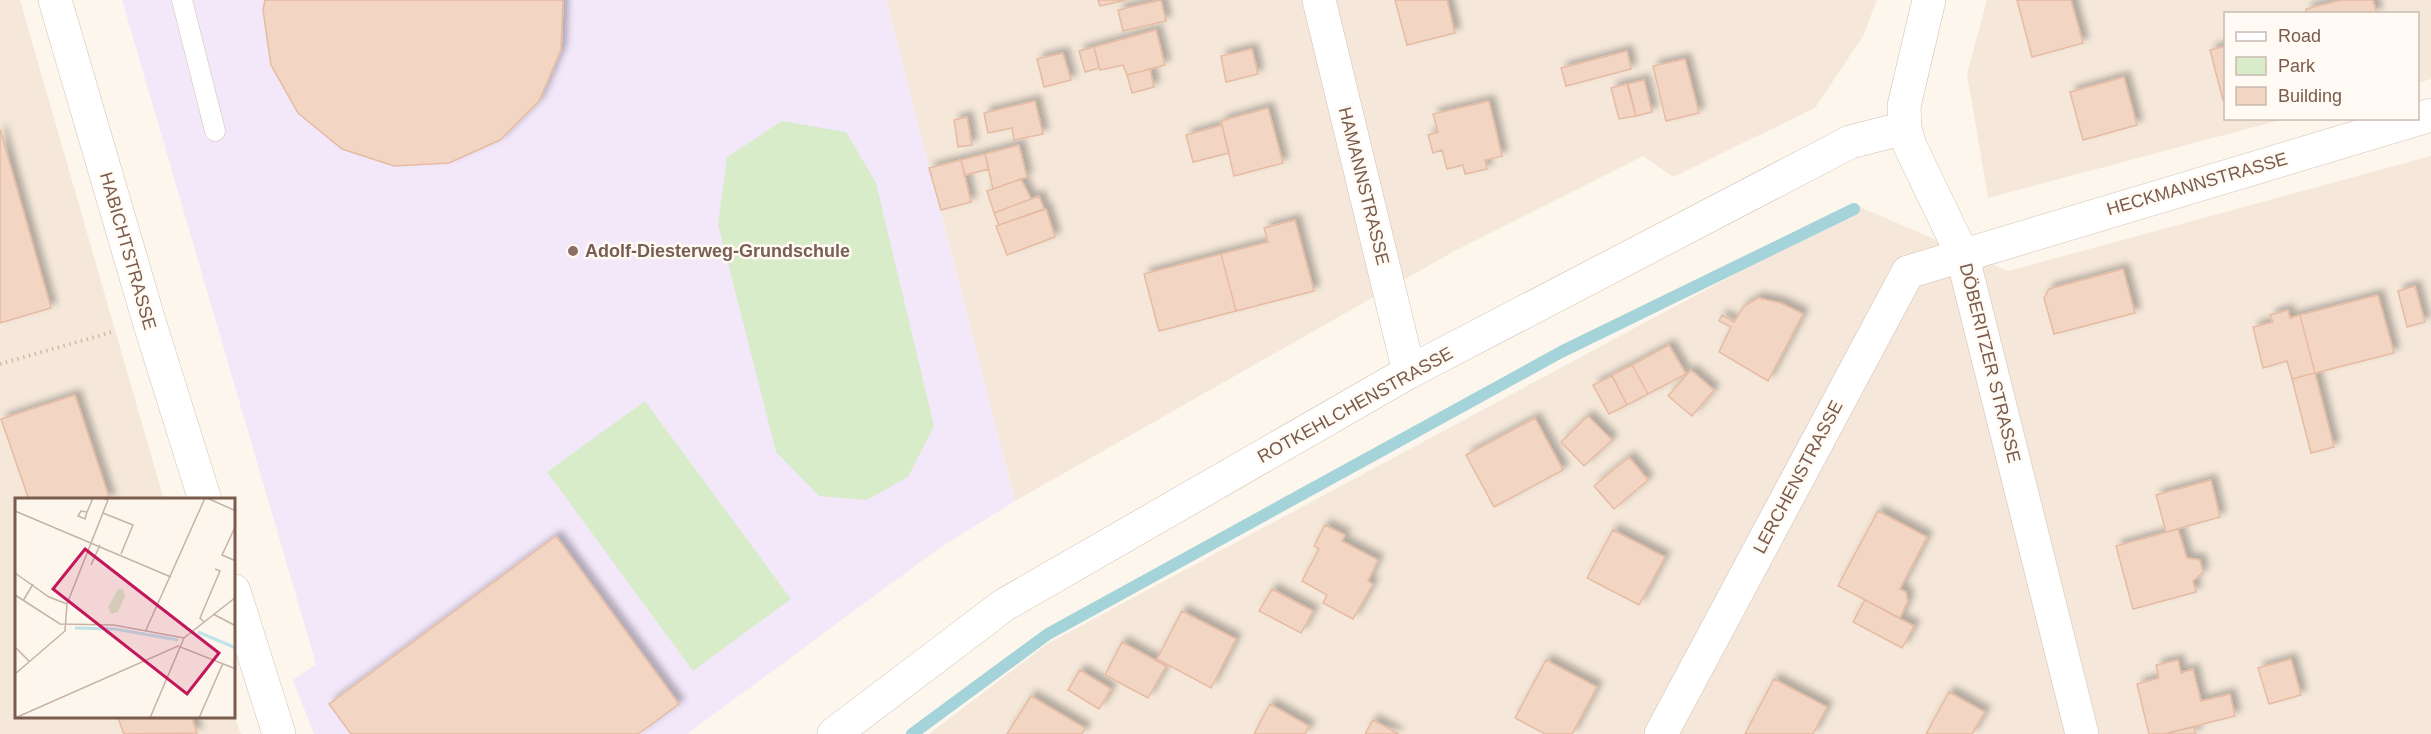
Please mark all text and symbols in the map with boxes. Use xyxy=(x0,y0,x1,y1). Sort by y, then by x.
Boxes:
legend xyxy=(2224,12,2419,120)
text: Road xyxy=(2278,26,2321,46)
text: Park xyxy=(2278,56,2316,76)
text: Building xyxy=(2278,86,2342,106)
street label: HAMANNSTRASSE xyxy=(1335,105,1393,267)
street label: HECKMANNSTRASSE xyxy=(2104,149,2290,219)
street label: HABICHTSTRASSE xyxy=(96,170,160,332)
place label: Adolf-Diesterweg-Grundschule xyxy=(585,241,850,261)
marker: Adolf-Diesterweg-Grundschule xyxy=(566,244,580,258)
street label: DÖBERITZER STRASSE xyxy=(1955,261,2025,465)
street label: ROTKEHLCHENSTRASSE xyxy=(1254,343,1456,467)
street label: LERCHENSTRASSE xyxy=(1749,397,1847,557)
inset map xyxy=(15,498,236,719)

